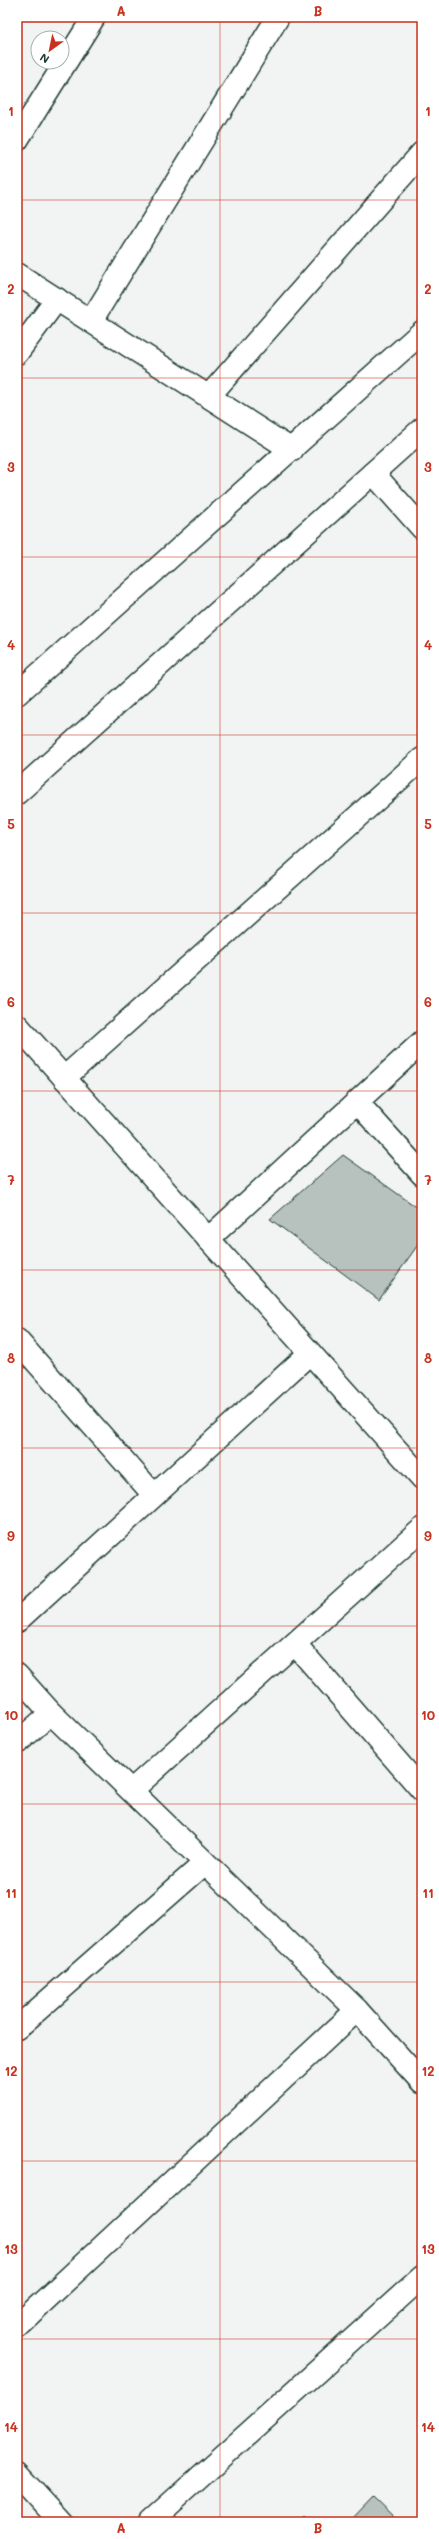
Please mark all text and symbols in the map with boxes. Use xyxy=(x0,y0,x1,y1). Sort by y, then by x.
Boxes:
text: A xyxy=(116,2,126,19)
text: B xyxy=(314,2,323,19)
north arrow xyxy=(30,30,70,70)
text: N xyxy=(37,50,52,67)
text: 1 xyxy=(8,102,14,119)
text: 1 xyxy=(425,102,431,119)
text: 2 xyxy=(7,280,15,297)
text: 2 xyxy=(424,280,432,297)
text: 3 xyxy=(7,458,15,475)
text: 3 xyxy=(424,458,432,475)
text: 4 xyxy=(7,636,15,653)
text: 4 xyxy=(424,636,432,653)
text: 5 xyxy=(7,815,15,832)
text: 5 xyxy=(424,815,432,832)
text: 6 xyxy=(7,993,15,1010)
text: 6 xyxy=(424,993,432,1010)
text: 7 xyxy=(7,1171,15,1188)
text: 7 xyxy=(424,1171,432,1188)
text: 8 xyxy=(7,1349,15,1366)
text: 8 xyxy=(424,1349,432,1366)
text: 9 xyxy=(7,1527,15,1544)
text: 9 xyxy=(424,1527,432,1544)
text: 10 xyxy=(4,1706,18,1723)
text: 10 xyxy=(421,1706,435,1723)
text: 11 xyxy=(5,1884,17,1901)
text: 11 xyxy=(422,1884,434,1901)
text: 12 xyxy=(4,2062,18,2079)
text: 12 xyxy=(421,2062,435,2079)
text: 13 xyxy=(4,2240,18,2257)
text: 13 xyxy=(421,2240,435,2257)
text: 14 xyxy=(4,2418,18,2435)
text: 14 xyxy=(421,2418,435,2435)
text: A xyxy=(116,2519,126,2536)
text: B xyxy=(314,2519,323,2536)

